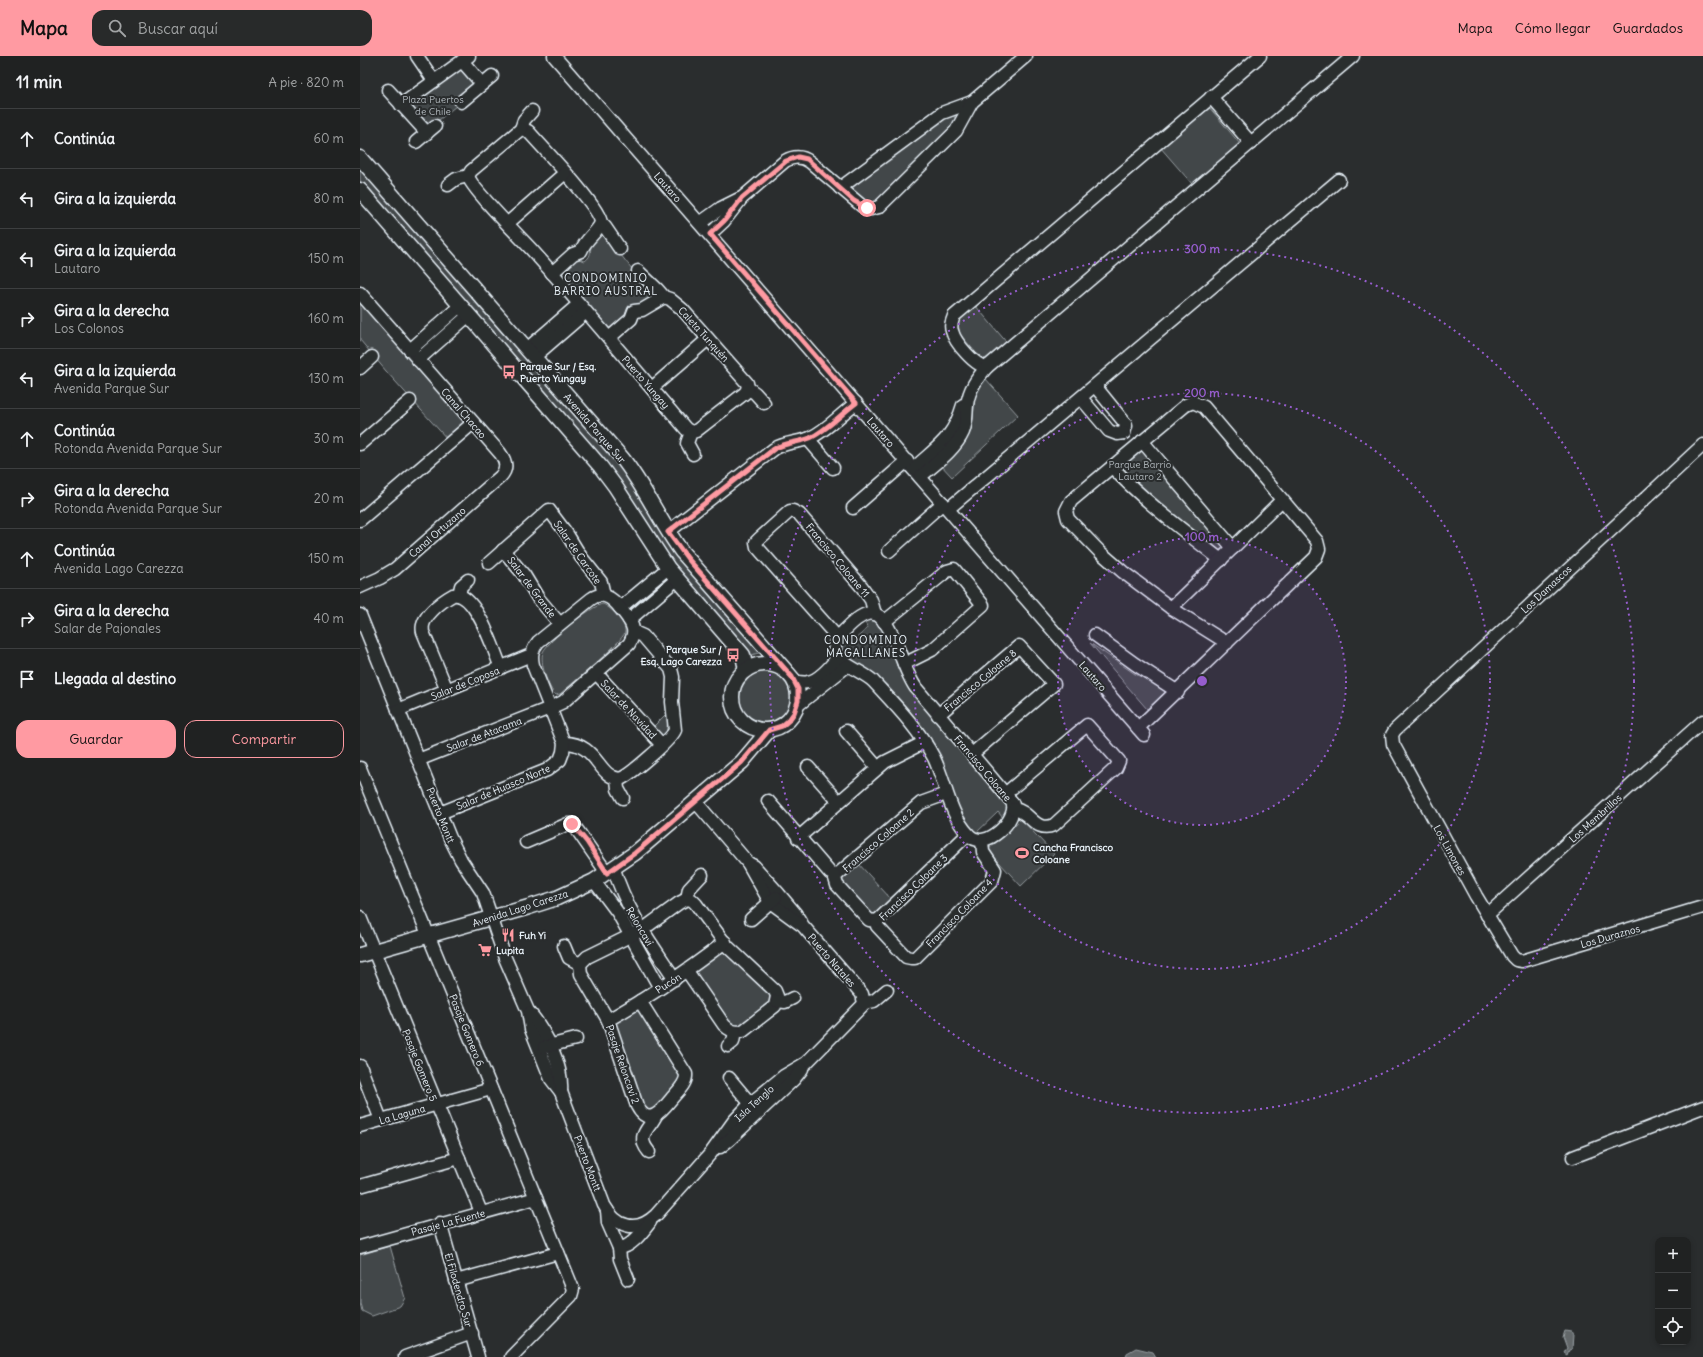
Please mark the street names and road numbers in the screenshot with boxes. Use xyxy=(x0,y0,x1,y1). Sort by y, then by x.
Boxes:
street label: Lautaro xyxy=(651,170,684,205)
street label: Caleta Tunquén xyxy=(675,304,732,365)
street label: Puerto Yungay xyxy=(619,353,672,412)
street label: Canal Chacao xyxy=(438,385,489,442)
street label: Avenida Parque Sur xyxy=(561,391,629,466)
street label: Lautaro xyxy=(864,415,897,450)
street label: Canal Ortuzano xyxy=(406,504,469,561)
street label: Salar de Carcote xyxy=(551,518,604,587)
street label: Francisco Coloane 11 xyxy=(803,521,872,600)
street label: Salar de Grande xyxy=(504,554,559,620)
street label: Los Damascos xyxy=(1518,562,1575,616)
street label: Francisco Coloane 8 xyxy=(941,646,1019,714)
street label: Lautaro xyxy=(1076,659,1109,694)
street label: Salar de Coposa xyxy=(429,664,502,703)
street label: Salar de Navidad xyxy=(598,677,660,742)
street label: Salar de Atacama xyxy=(445,714,524,755)
street label: Francisco Coloane xyxy=(951,733,1014,804)
street label: Salar de Huasco Norte xyxy=(454,762,552,813)
street label: Puerto Montt xyxy=(424,786,458,845)
street label: Los Membrillos xyxy=(1566,791,1625,845)
street label: Francisco Coloane 2 xyxy=(840,806,917,875)
street label: Los Limones xyxy=(1430,823,1469,878)
street label: Francisco Coloane 3 xyxy=(876,851,951,923)
street label: Francisco Coloane 4 xyxy=(923,876,996,950)
street label: Avenida Lago Carezza xyxy=(471,887,570,930)
street label: Reloncaví xyxy=(623,904,656,948)
street label: Los Duraznos xyxy=(1579,922,1642,951)
street label: Puerto Natales xyxy=(805,931,859,990)
street label: Pucón xyxy=(653,970,684,997)
street label: Pasaje Gomero 6 xyxy=(446,992,487,1068)
street label: Pasaje Reloncaví 2 xyxy=(603,1023,642,1106)
street label: Pasaje Gomero 5 xyxy=(399,1027,440,1103)
street label: Isla Tenglo xyxy=(732,1082,777,1124)
street label: La Laguna xyxy=(378,1102,427,1127)
street label: Puerto Montt xyxy=(571,1133,604,1194)
street label: Pasaje La Fuente xyxy=(410,1206,487,1239)
street label: El Filodendro Sur xyxy=(442,1252,475,1329)

